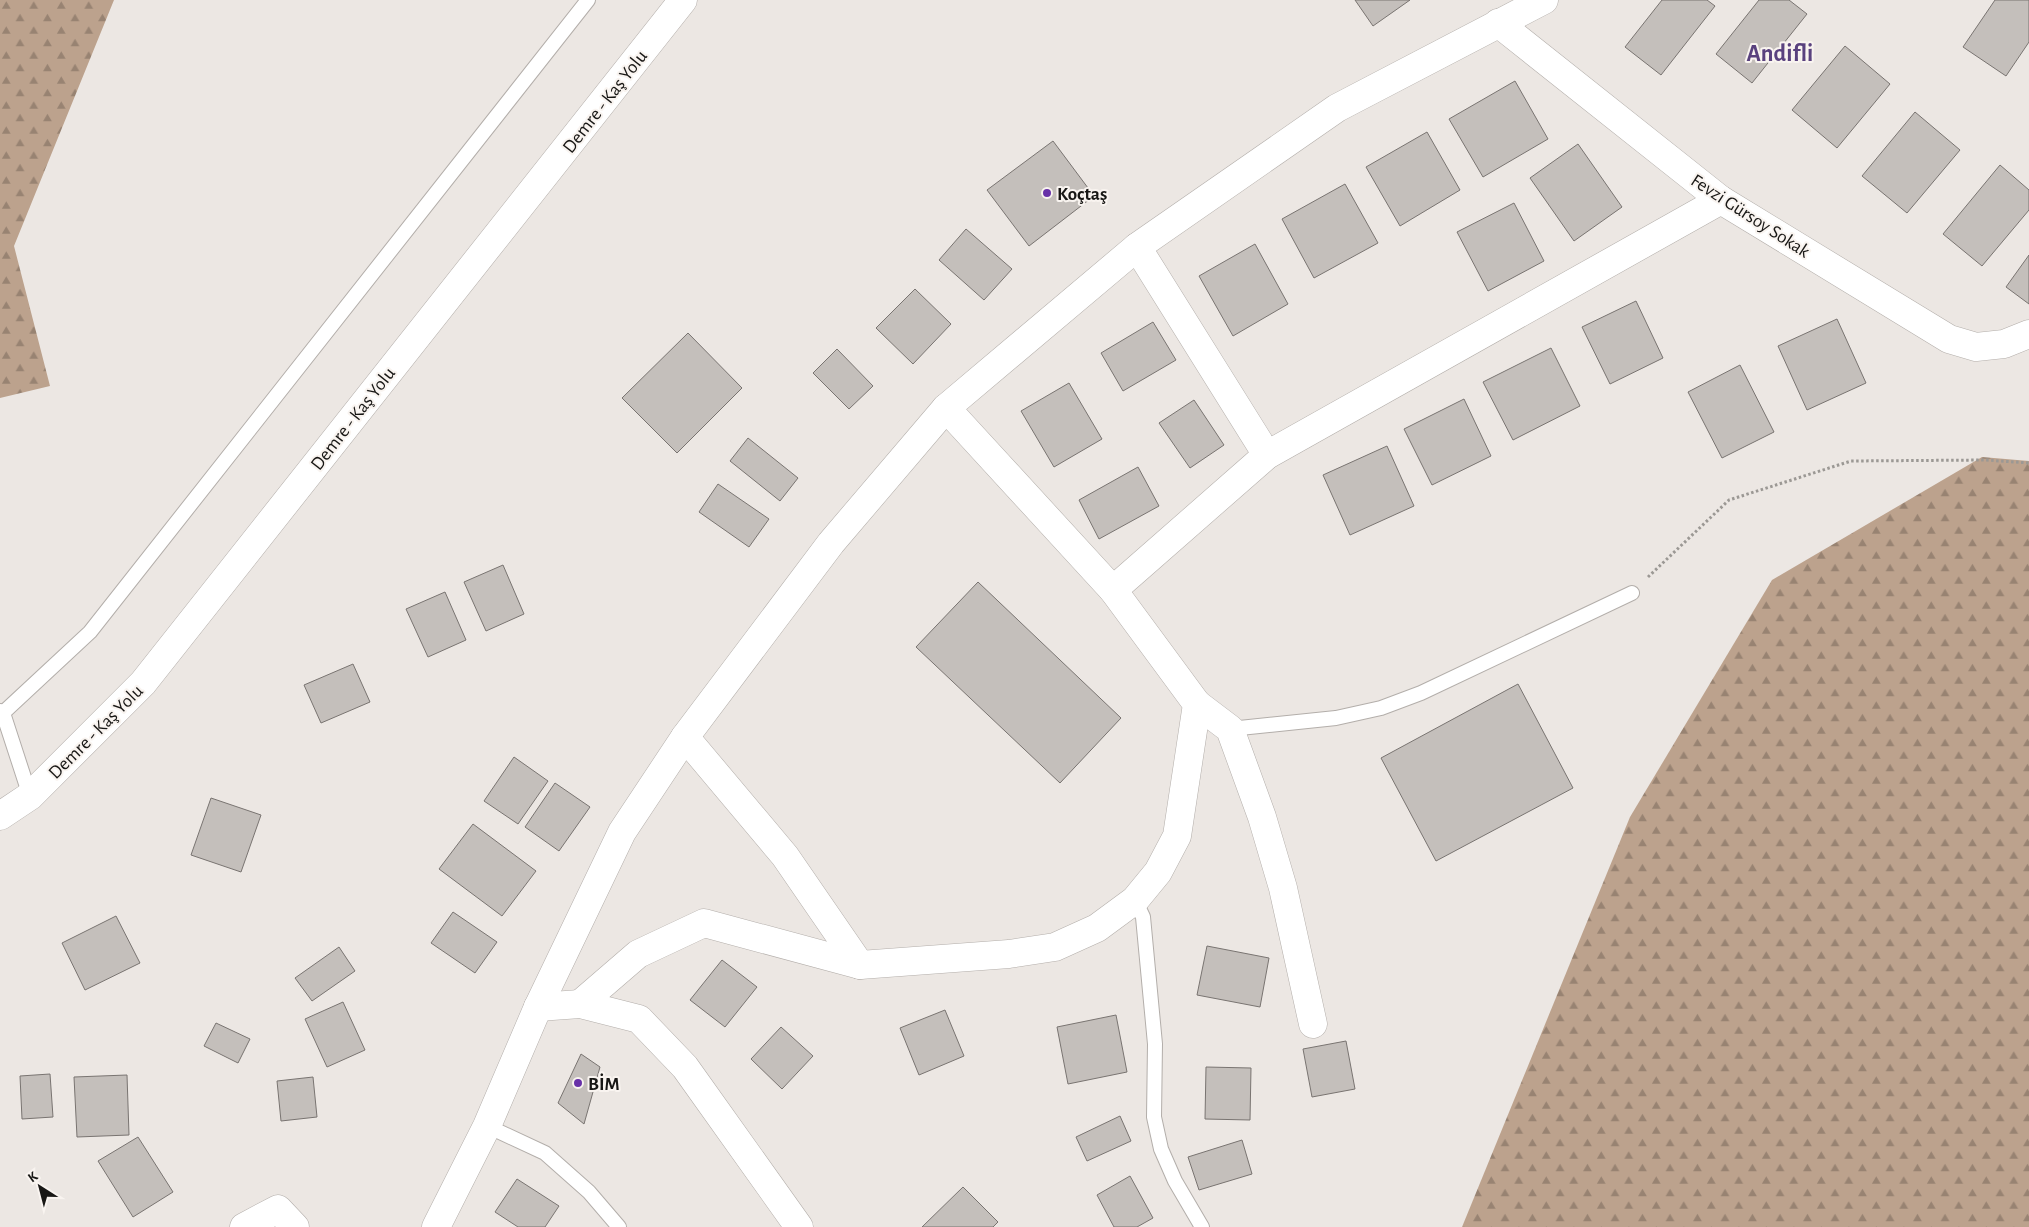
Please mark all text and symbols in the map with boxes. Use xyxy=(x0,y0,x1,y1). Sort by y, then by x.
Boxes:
district label: Andifli xyxy=(1747,42,1813,66)
street label: Demre - Kaş Yolu xyxy=(559,47,651,157)
street label: Fevzi Gürsoy Sokak xyxy=(1687,171,1813,262)
place label: Koçtaş xyxy=(1057,185,1107,204)
marker: Koçtaş xyxy=(1041,187,1053,199)
street label: Demre - Kaş Yolu xyxy=(307,364,399,474)
street label: Demre - Kaş Yolu xyxy=(45,681,147,783)
place label: BİM xyxy=(588,1073,620,1094)
marker: BİM xyxy=(572,1077,584,1089)
north arrow xyxy=(15,1162,65,1212)
text: K xyxy=(26,1169,41,1185)

